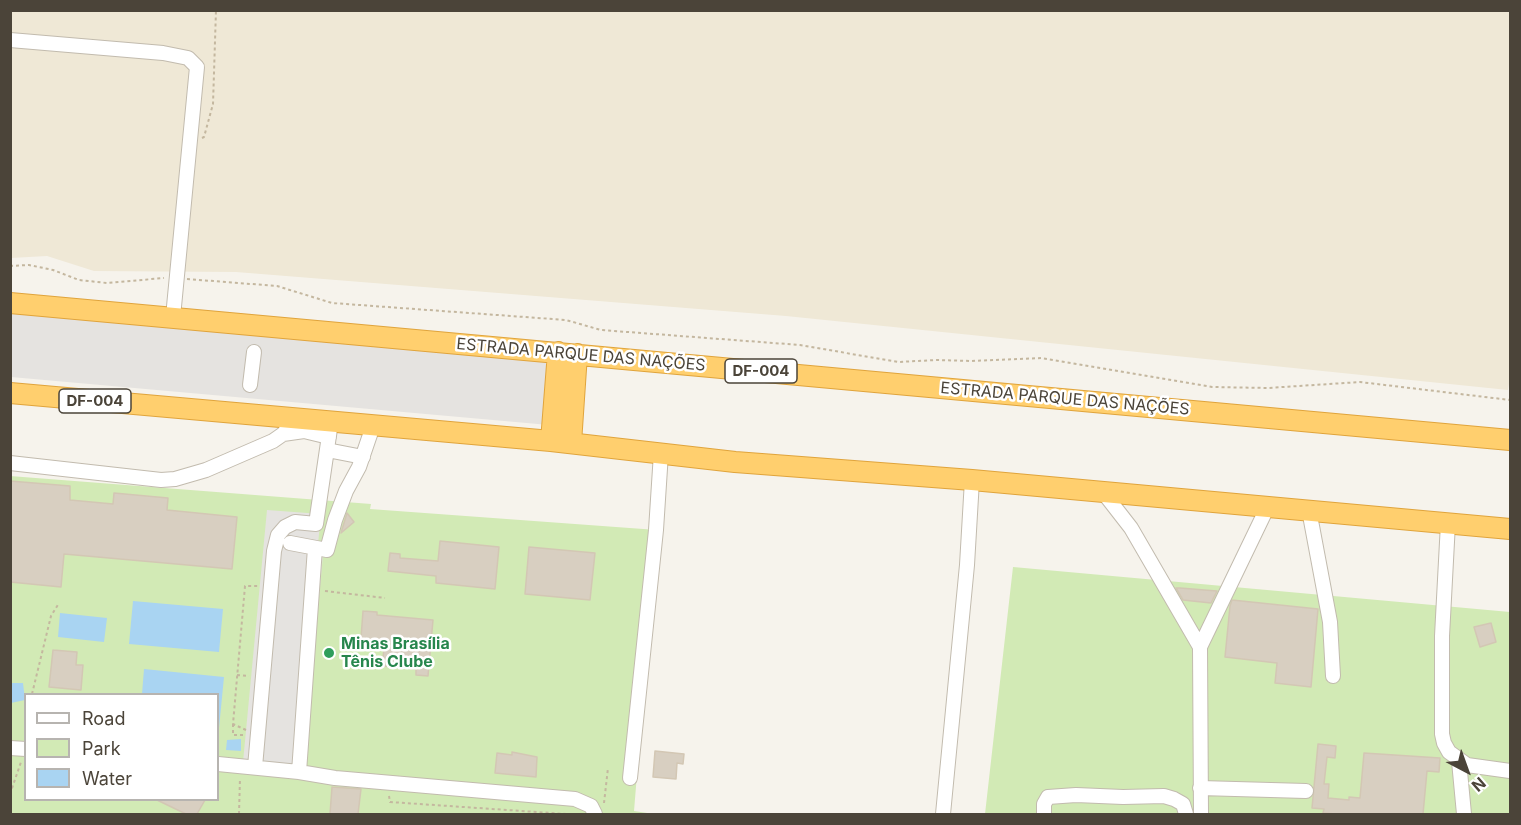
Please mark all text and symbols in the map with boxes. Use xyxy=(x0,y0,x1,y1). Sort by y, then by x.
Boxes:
street label: ESTRADA PARQUE DAS NAÇÕES xyxy=(456,335,706,375)
road number: DF-004 xyxy=(725,359,797,383)
street label: ESTRADA PARQUE DAS NAÇÕES xyxy=(940,379,1190,419)
road number: DF-004 xyxy=(59,389,131,413)
place label: Minas Brasília Tênis Clube xyxy=(341,634,450,672)
marker: Minas Brasília Tênis Clube xyxy=(322,646,336,660)
legend xyxy=(24,693,219,801)
text: Road xyxy=(82,708,125,729)
text: Park xyxy=(82,738,121,759)
north arrow xyxy=(1437,741,1497,801)
text: Water xyxy=(82,768,132,789)
text: N xyxy=(1468,773,1490,796)

